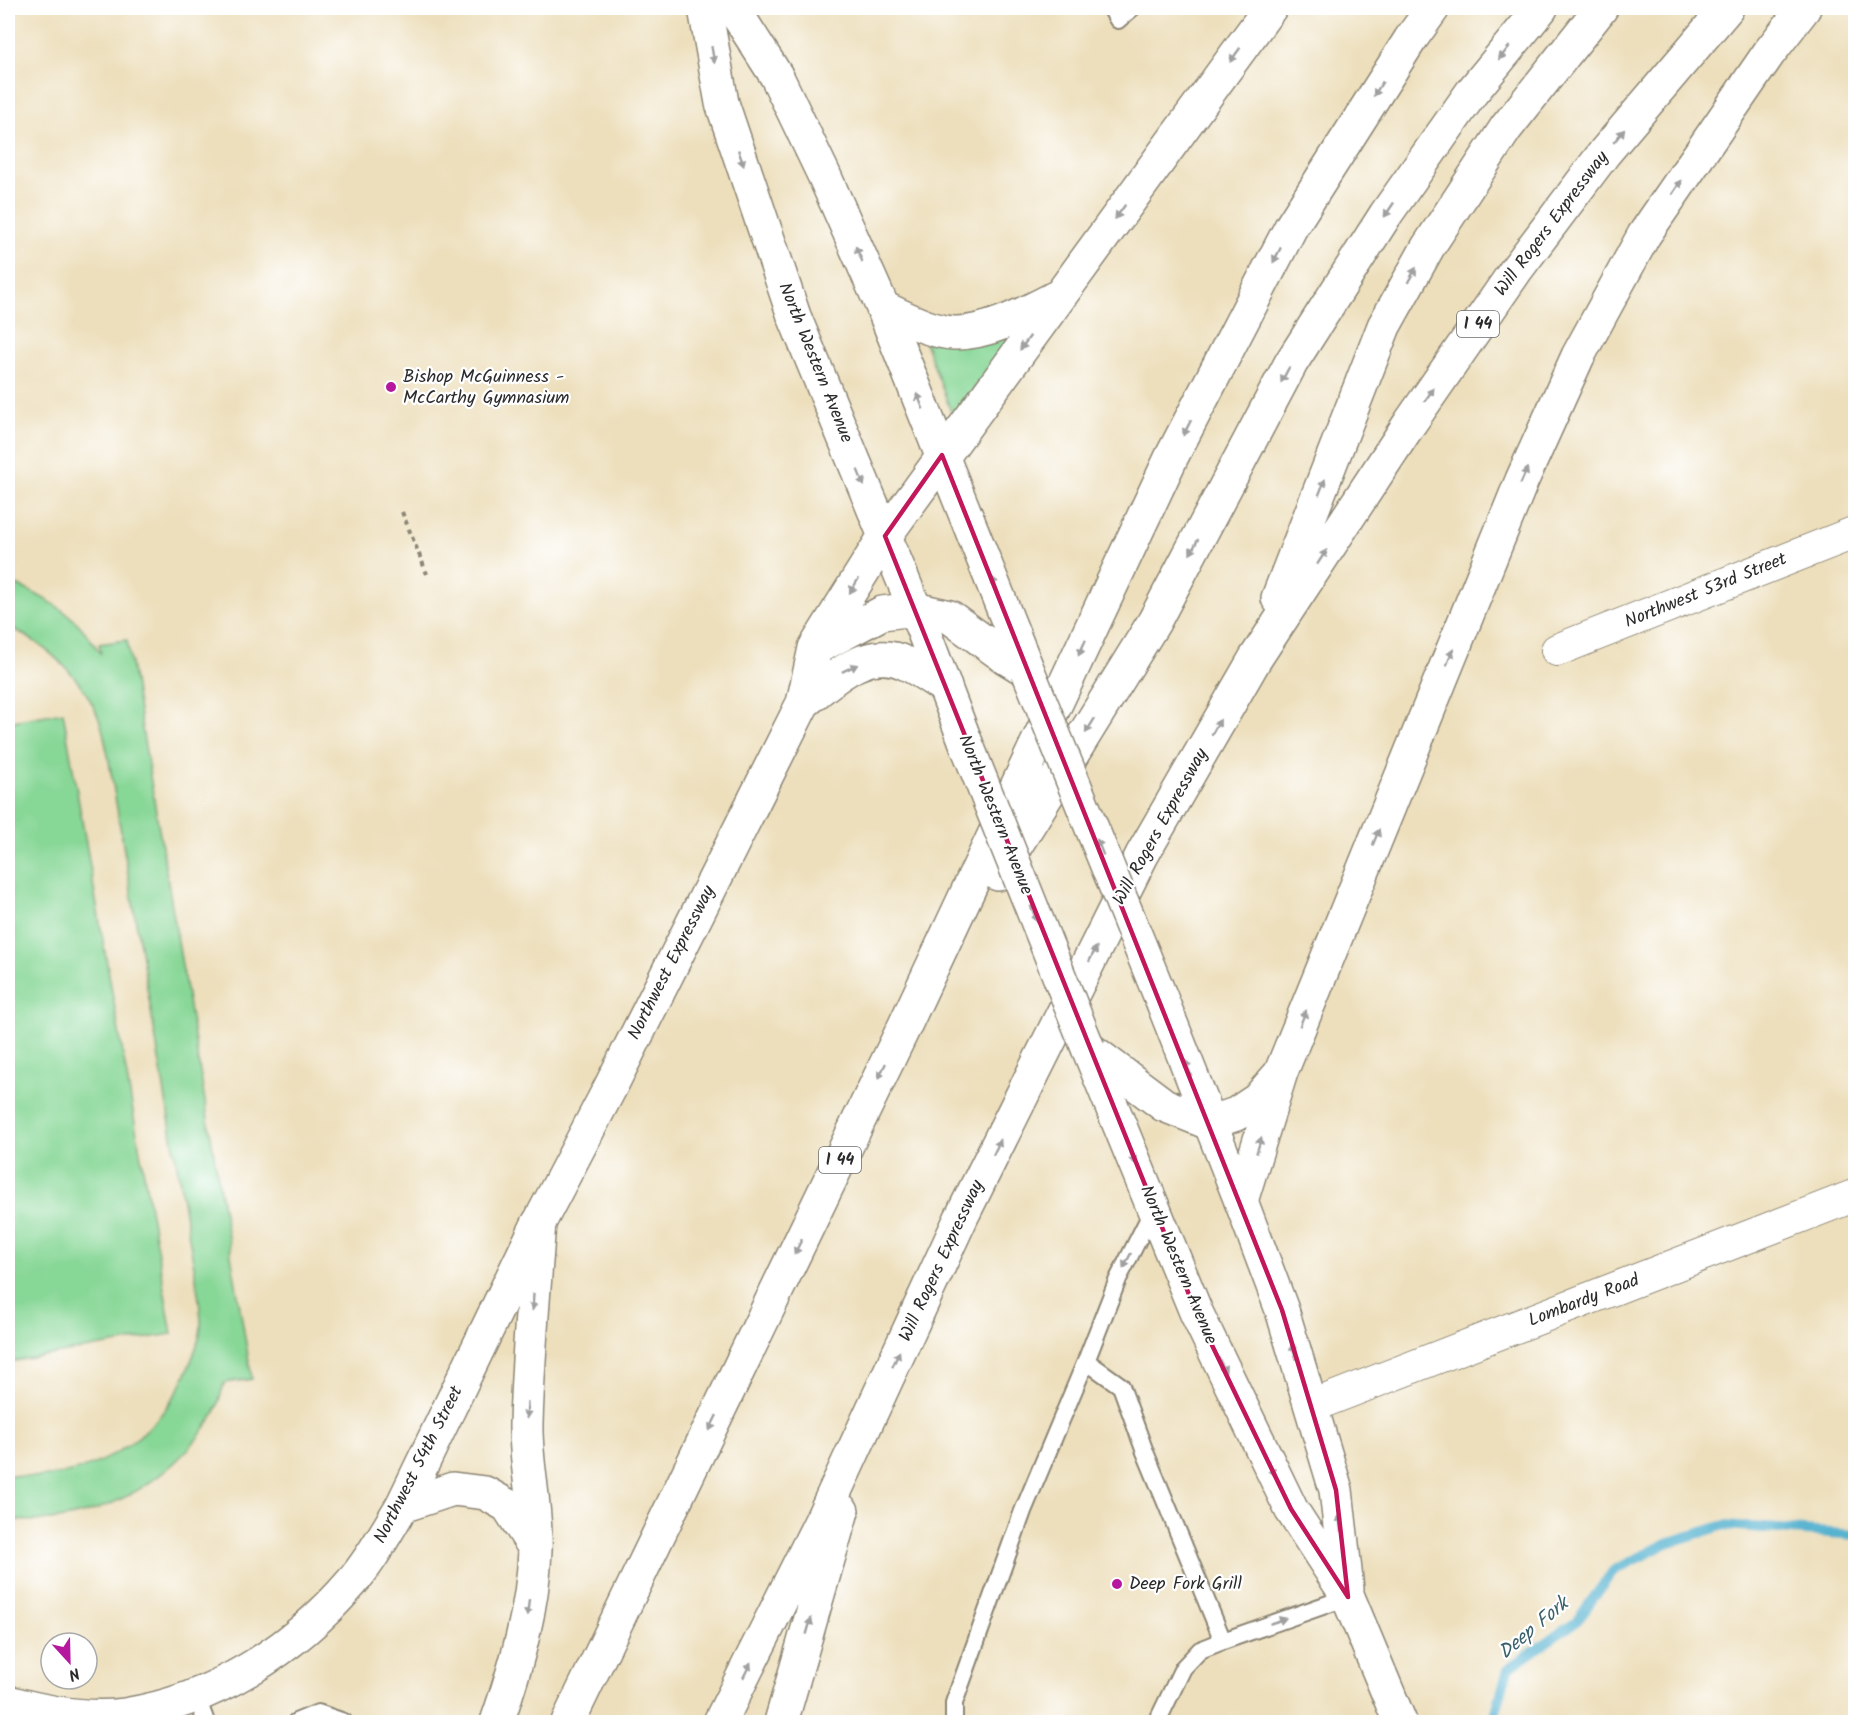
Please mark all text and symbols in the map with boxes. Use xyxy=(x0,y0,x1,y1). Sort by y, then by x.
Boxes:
one-way arrow xyxy=(1498,45,1511,60)
one-way arrow xyxy=(709,46,718,65)
one-way arrow xyxy=(1229,46,1241,62)
one-way arrow xyxy=(1373,81,1384,97)
one-way arrow xyxy=(1612,128,1625,144)
street label: Will Rogers Expressway xyxy=(1488,145,1617,303)
one-way arrow xyxy=(736,149,746,167)
one-way arrow xyxy=(1671,179,1682,195)
one-way arrow xyxy=(1383,202,1395,218)
one-way arrow xyxy=(1115,205,1127,220)
one-way arrow xyxy=(854,245,864,263)
one-way arrow xyxy=(1272,247,1281,264)
one-way arrow xyxy=(1407,266,1417,283)
street label: North Western Avenue xyxy=(770,278,860,448)
road number: I 44 xyxy=(1457,311,1499,337)
one-way arrow xyxy=(1019,335,1031,351)
place label: Bishop McGuinness - McCarthy Gymnasium xyxy=(403,363,569,413)
one-way arrow xyxy=(1280,366,1290,384)
marker: Bishop McGuinness - McCarthy Gymnasium xyxy=(384,380,398,394)
one-way arrow xyxy=(1424,386,1435,403)
one-way arrow xyxy=(915,392,924,410)
one-way arrow xyxy=(1182,420,1191,437)
one-way arrow xyxy=(1519,468,1528,485)
one-way arrow xyxy=(857,469,866,487)
one-way arrow xyxy=(1317,477,1327,495)
one-way arrow xyxy=(1189,539,1199,556)
street label: Northwest 53rd Street xyxy=(1620,545,1792,637)
one-way arrow xyxy=(1316,549,1327,565)
one-way arrow xyxy=(989,576,999,594)
one-way arrow xyxy=(849,578,860,594)
one-way arrow xyxy=(1077,640,1086,657)
one-way arrow xyxy=(1446,648,1455,666)
one-way arrow xyxy=(841,664,858,673)
one-way arrow xyxy=(1085,718,1096,734)
one-way arrow xyxy=(1211,718,1221,735)
street label: North Western Avenue xyxy=(950,730,1040,900)
street label: Will Rogers Expressway xyxy=(1106,743,1217,911)
one-way arrow xyxy=(1371,828,1381,846)
one-way arrow xyxy=(1095,838,1104,856)
street label: Northwest Expressway xyxy=(620,880,724,1045)
one-way arrow xyxy=(1029,906,1039,924)
one-way arrow xyxy=(1089,945,1098,962)
one-way arrow xyxy=(1299,1009,1308,1027)
one-way arrow xyxy=(1183,1059,1192,1077)
one-way arrow xyxy=(878,1063,887,1080)
one-way arrow xyxy=(1254,1136,1264,1154)
one-way arrow xyxy=(992,1138,1002,1155)
road number: I 44 xyxy=(819,1147,861,1173)
one-way arrow xyxy=(1127,1147,1137,1165)
street label: Will Rogers Expressway xyxy=(892,1175,993,1347)
street label: North Western Avenue xyxy=(1131,1181,1225,1349)
one-way arrow xyxy=(793,1239,802,1256)
one-way arrow xyxy=(1122,1253,1132,1270)
street label: Lombardy Road xyxy=(1524,1266,1645,1335)
one-way arrow xyxy=(528,1292,538,1311)
one-way arrow xyxy=(1289,1341,1298,1359)
one-way arrow xyxy=(891,1350,900,1367)
one-way arrow xyxy=(1217,1356,1226,1373)
street label: Northwest 54th Street xyxy=(367,1380,472,1549)
one-way arrow xyxy=(522,1400,531,1419)
one-way arrow xyxy=(709,1414,718,1431)
one-way arrow xyxy=(1267,1460,1276,1477)
one-way arrow xyxy=(1335,1513,1344,1532)
place label: Deep Fork Grill xyxy=(1129,1570,1242,1599)
marker: Deep Fork Grill xyxy=(1110,1577,1124,1591)
water label: Deep Fork xyxy=(1492,1588,1578,1668)
one-way arrow xyxy=(523,1598,532,1617)
one-way arrow xyxy=(1269,1616,1287,1626)
one-way arrow xyxy=(805,1617,814,1635)
north arrow xyxy=(39,1631,99,1691)
text: N xyxy=(65,1660,83,1687)
one-way arrow xyxy=(742,1662,751,1679)

